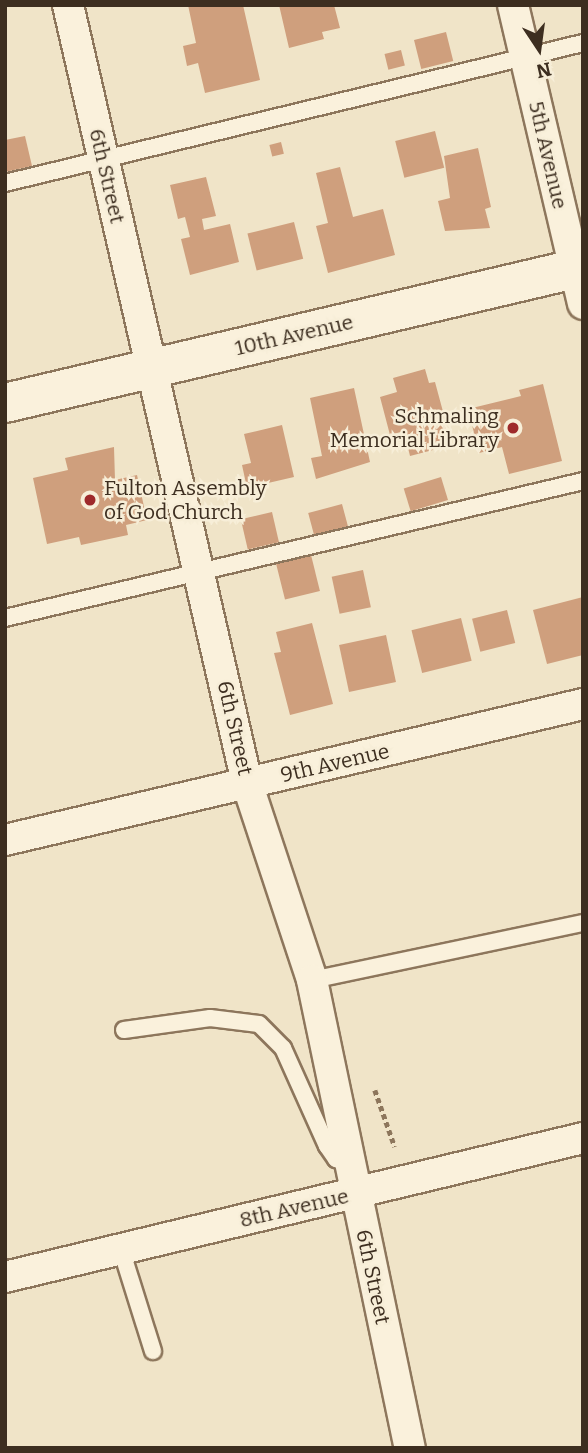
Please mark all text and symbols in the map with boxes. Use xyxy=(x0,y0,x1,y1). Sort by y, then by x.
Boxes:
north arrow xyxy=(504,14,574,84)
text: N xyxy=(534,57,554,83)
street label: 5th Avenue xyxy=(523,99,573,211)
street label: 6th Street xyxy=(84,126,130,226)
street label: 10th Avenue xyxy=(232,309,356,361)
place label: Schmaling Memorial Library xyxy=(330,403,499,453)
marker: Schmaling Memorial Library xyxy=(505,420,521,436)
place label: Fulton Assembly of God Church xyxy=(104,475,267,525)
marker: Fulton Assembly of God Church xyxy=(82,492,98,508)
street label: 6th Street xyxy=(212,678,258,778)
street label: 9th Avenue xyxy=(278,738,392,788)
street label: 8th Avenue xyxy=(237,1183,351,1233)
street label: 6th Street xyxy=(351,1227,395,1327)

